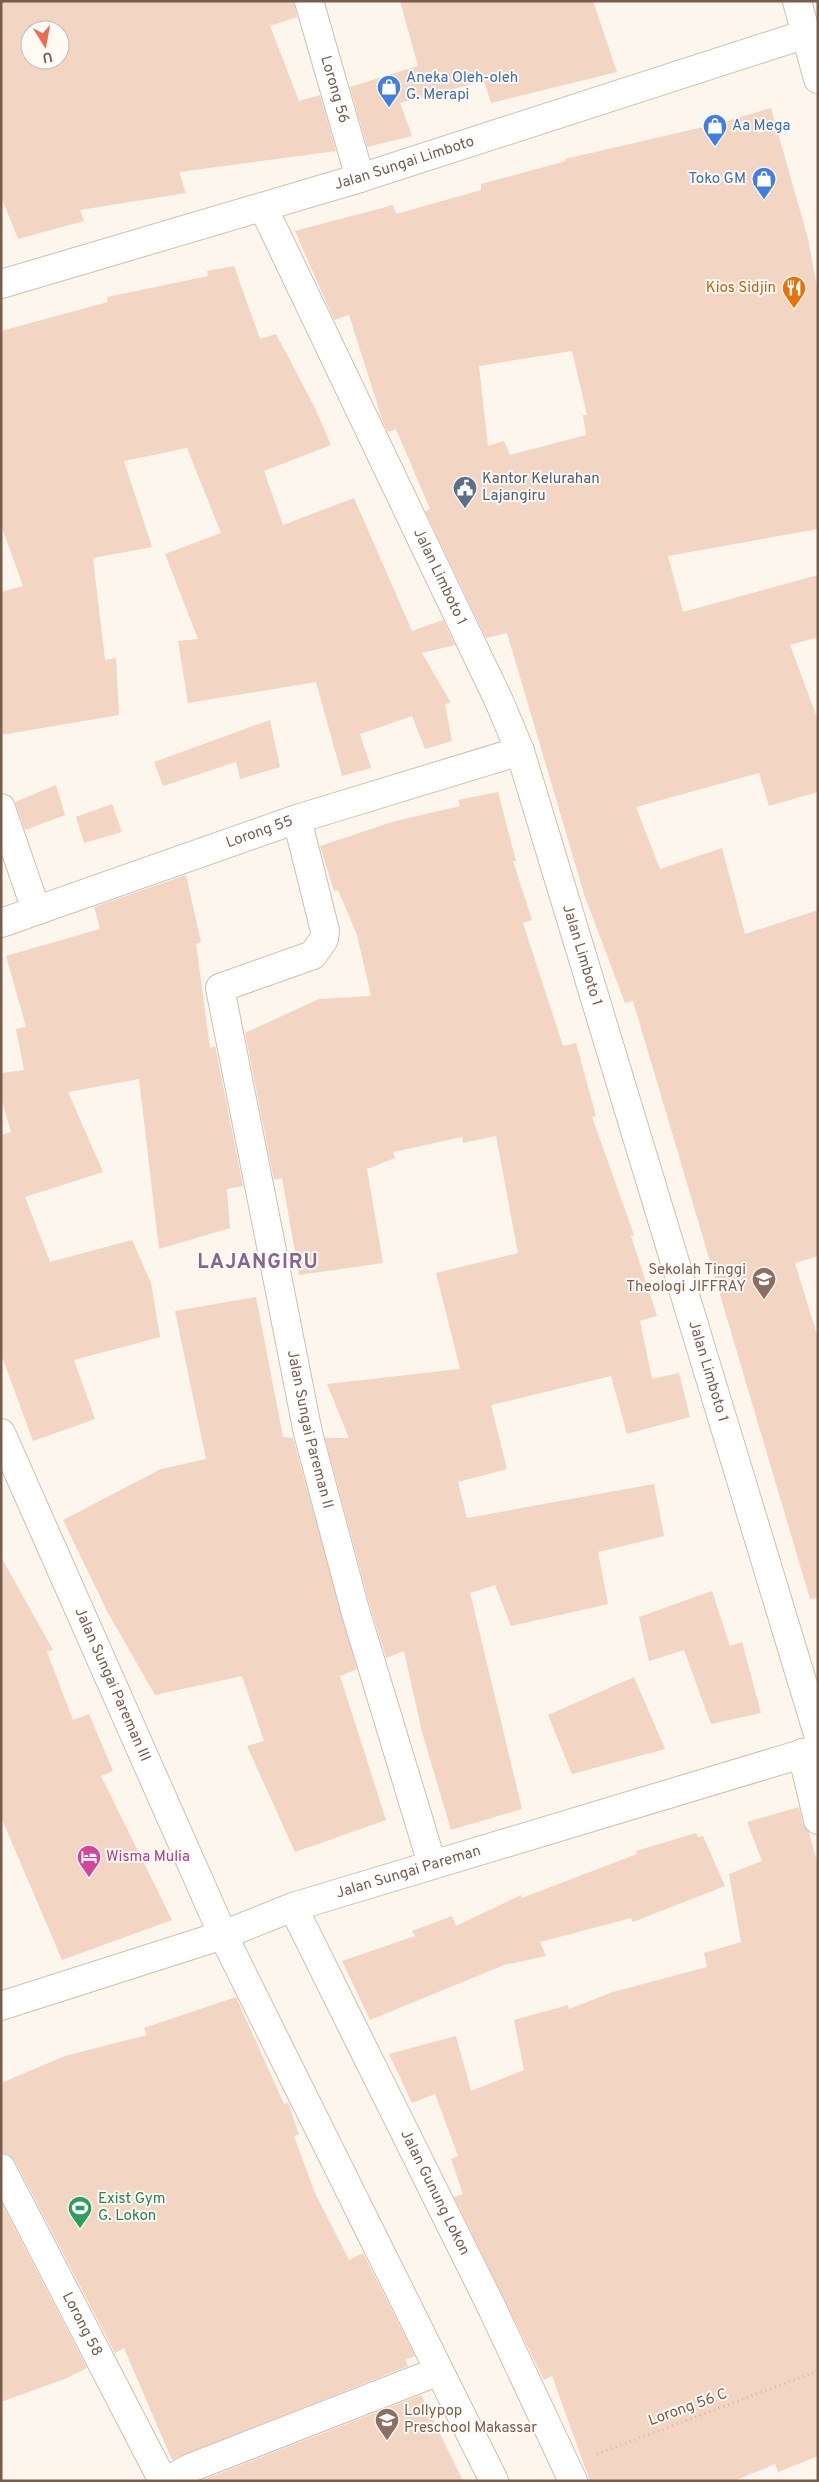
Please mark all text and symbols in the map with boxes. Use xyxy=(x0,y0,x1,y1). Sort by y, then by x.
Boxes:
north arrow xyxy=(20,20,70,70)
text: U xyxy=(41,47,54,66)
street label: Lorong 56 xyxy=(316,53,353,125)
place label: Aneka Oleh-oleh G. Merapi xyxy=(406,69,518,105)
shop icon: Aneka Oleh-oleh G. Merapi xyxy=(376,74,402,108)
shop icon: Aa Mega xyxy=(702,113,728,147)
place label: Aa Mega xyxy=(732,117,790,136)
street label: Jalan Sungai Limboto xyxy=(332,132,477,195)
shop icon: Toko GM xyxy=(751,166,777,200)
place label: Toko GM xyxy=(688,170,746,189)
restaurant icon: Kios Sidjin xyxy=(781,275,807,309)
place label: Kios Sidjin xyxy=(706,279,776,298)
place label: Kantor Kelurahan Lajangiru xyxy=(482,470,600,506)
public building icon: Kantor Kelurahan Lajangiru xyxy=(452,475,478,509)
street label: Jalan Limboto 1 xyxy=(409,525,471,628)
street label: Lorong 55 xyxy=(223,812,296,853)
street label: Jalan Limboto 1 xyxy=(558,902,606,1008)
district label: LAJANGIRU xyxy=(197,1250,319,1276)
place label: Sekolah Tinggi Theologi JIFFRAY xyxy=(626,1261,746,1297)
school or university icon: Sekolah Tinggi Theologi JIFFRAY xyxy=(751,1266,777,1300)
street label: Jalan Limboto 1 xyxy=(684,1318,732,1424)
street label: Jalan Sungai Pareman II xyxy=(282,1348,337,1511)
street label: Jalan Sungai Pareman III xyxy=(70,1604,155,1765)
street label: Jalan Sungai Pareman xyxy=(334,1841,483,1903)
hotel icon: Wisma Mulia xyxy=(76,1844,102,1878)
place label: Wisma Mulia xyxy=(106,1848,190,1867)
street label: Jalan Gunung Lokon xyxy=(396,2127,474,2259)
place label: Exist Gym G. Lokon xyxy=(98,2190,165,2226)
sports icon: Exist Gym G. Lokon xyxy=(67,2195,93,2229)
street label: Lorong 58 xyxy=(57,2289,106,2360)
street label: Lorong 56 C xyxy=(646,2385,730,2431)
place label: Lollypop Preschool Makassar xyxy=(404,2402,537,2438)
school or university icon: Lollypop Preschool Makassar xyxy=(374,2407,400,2441)

